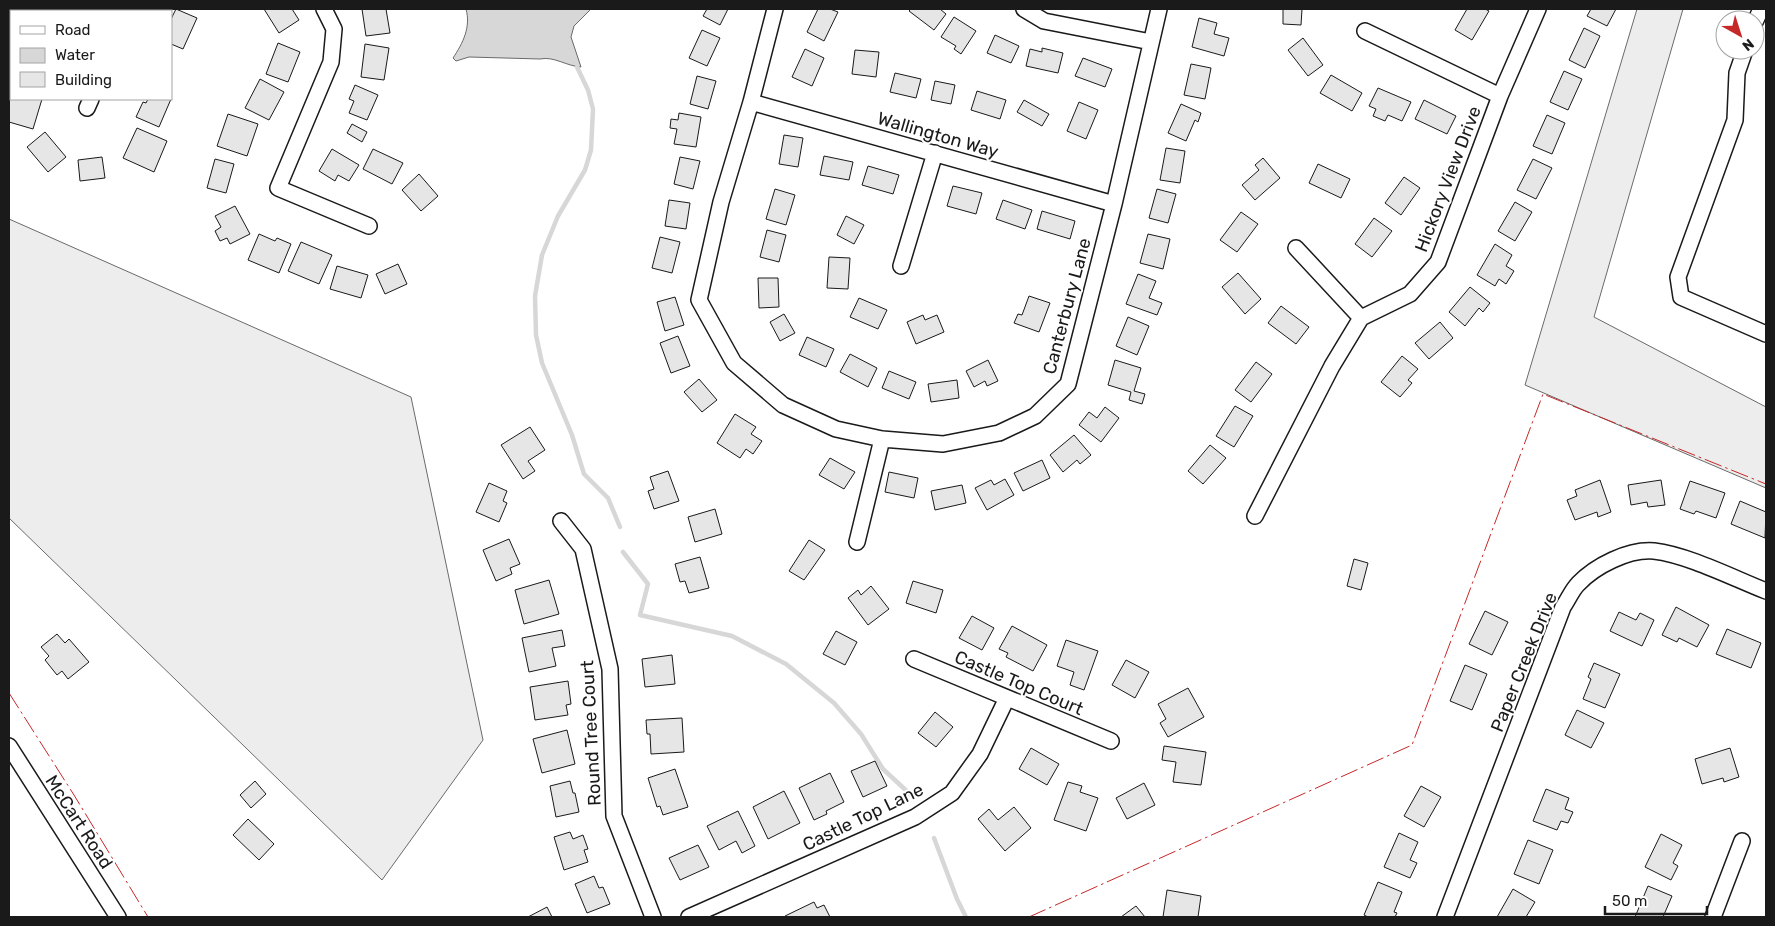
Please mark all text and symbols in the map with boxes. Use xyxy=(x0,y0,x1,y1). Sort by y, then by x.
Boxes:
legend xyxy=(10,10,172,100)
north arrow xyxy=(1715,10,1765,60)
text: Road xyxy=(55,21,91,39)
text: N xyxy=(1739,35,1757,54)
text: Water xyxy=(55,46,95,64)
text: Building xyxy=(55,71,112,89)
street label: Hickory View Drive xyxy=(1410,103,1486,255)
street label: Wallington Way xyxy=(875,107,1001,163)
street label: Canterbury Lane xyxy=(1038,236,1096,376)
street label: Paper Creek Drive xyxy=(1486,589,1562,735)
street label: Castle Top Court xyxy=(951,646,1087,720)
street label: Round Tree Court xyxy=(576,660,606,806)
street label: McCart Road xyxy=(41,771,117,873)
street label: Castle Top Lane xyxy=(799,778,927,856)
scale bar xyxy=(1605,884,1708,916)
text: 50 m xyxy=(1612,892,1647,910)

